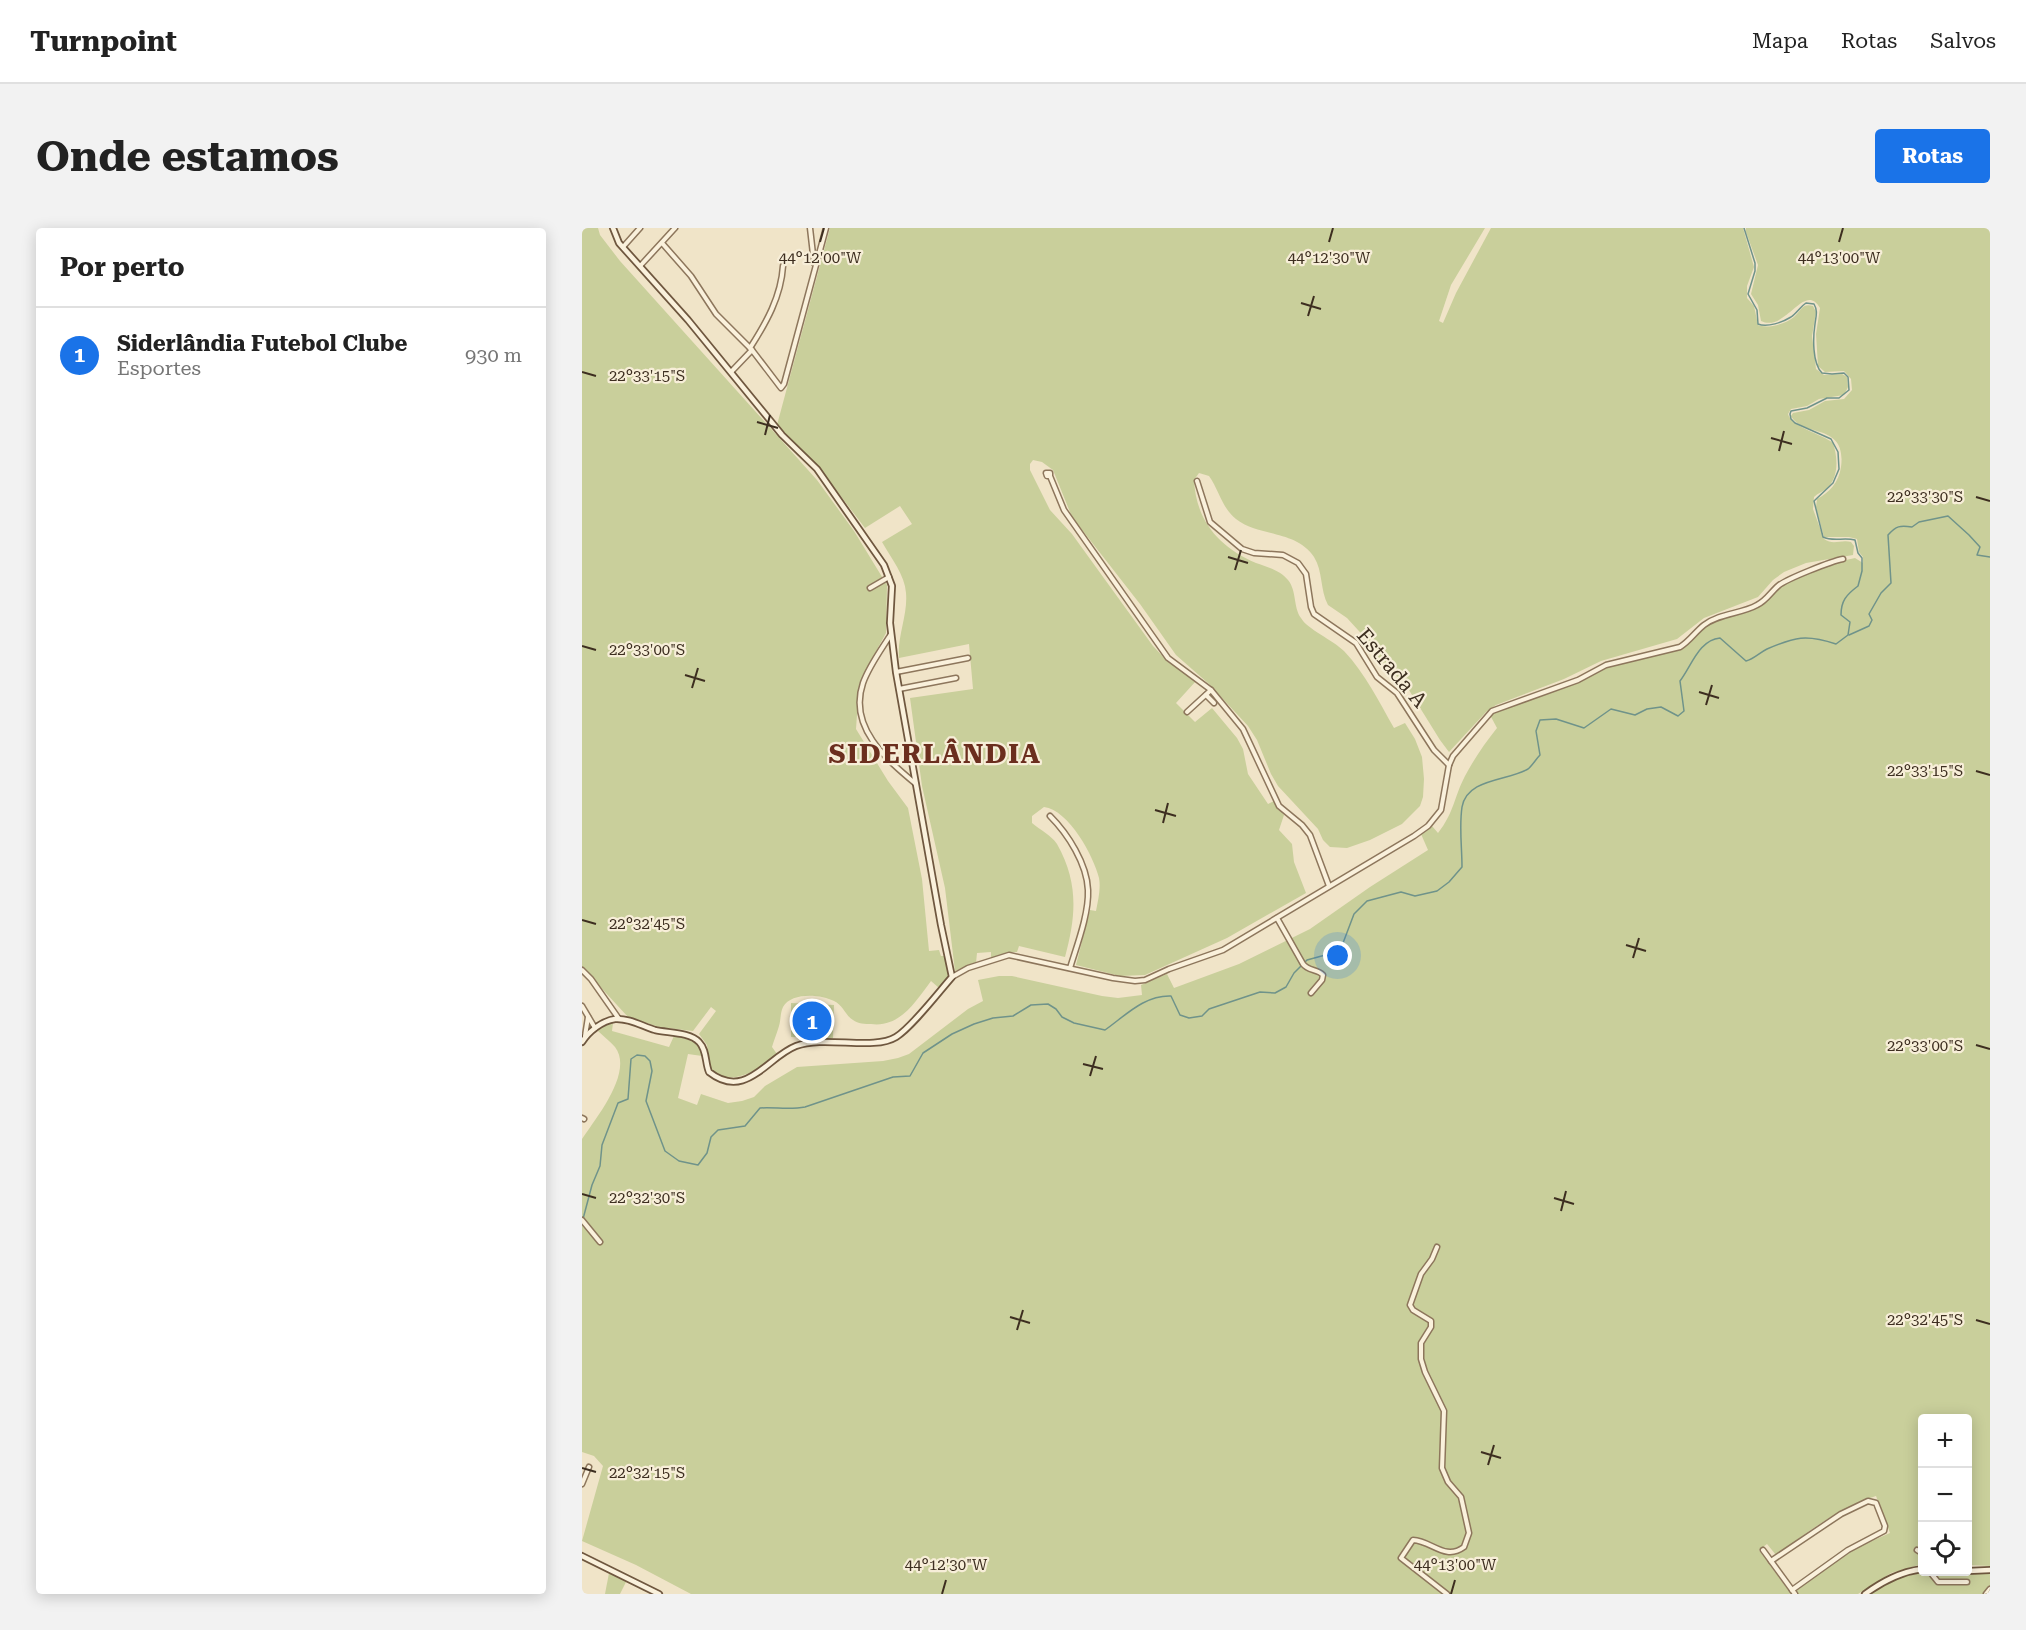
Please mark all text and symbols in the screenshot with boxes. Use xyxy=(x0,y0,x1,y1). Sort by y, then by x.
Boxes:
text: Turnpoint xyxy=(30,25,177,58)
text: Mapa xyxy=(1752,29,1808,53)
text: Rotas xyxy=(1841,29,1897,53)
text: Salvos xyxy=(1930,29,1996,53)
button: Rotas xyxy=(1875,129,1990,183)
text: Onde estamos xyxy=(36,132,339,181)
text: 44°12'00"W xyxy=(779,249,862,267)
text: 44°12'30"W xyxy=(1288,249,1371,267)
text: 44°13'00"W xyxy=(1798,249,1881,267)
text: Por perto xyxy=(60,252,185,282)
text: Siderlândia Futebol Clube xyxy=(117,331,407,356)
text: 1 xyxy=(74,343,85,367)
text: 930 m xyxy=(465,343,522,367)
text: Esportes xyxy=(117,356,201,380)
text: 22°33'15"S xyxy=(609,367,685,385)
text: 22°33'30"S xyxy=(1887,488,1963,506)
street label: Estrada A xyxy=(1352,624,1432,713)
text: 22°33'00"S xyxy=(609,641,685,659)
district label: SIDERLÂNDIA xyxy=(828,738,1042,770)
text: 22°33'15"S xyxy=(1887,762,1963,780)
text: 22°32'45"S xyxy=(609,915,685,933)
your location xyxy=(1323,941,1352,970)
pin: 1 xyxy=(792,998,832,1044)
text: 22°33'00"S xyxy=(1887,1037,1963,1055)
text: 22°32'30"S xyxy=(609,1189,685,1207)
text: 22°32'45"S xyxy=(1887,1311,1963,1329)
map controls xyxy=(1918,1414,1972,1576)
button: + xyxy=(1918,1414,1972,1468)
text: 22°32'15"S xyxy=(609,1464,685,1482)
button: − xyxy=(1918,1468,1972,1522)
button: locate xyxy=(1918,1522,1972,1576)
text: 44°12'30"W xyxy=(905,1556,988,1574)
text: 44°13'00"W xyxy=(1414,1556,1497,1574)

